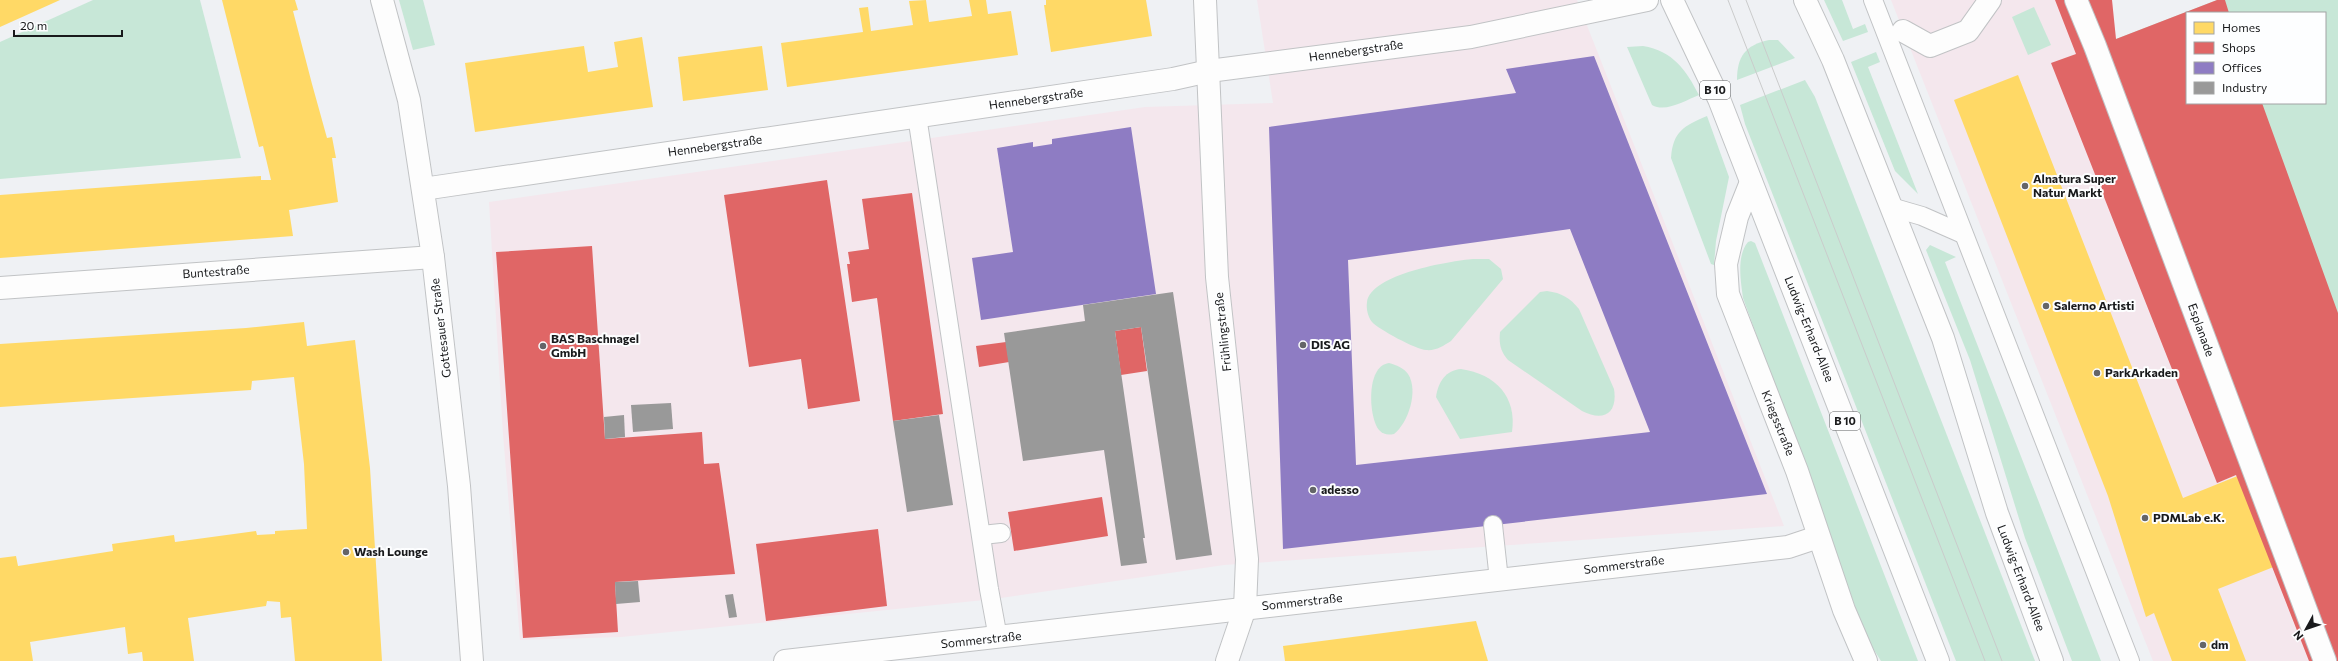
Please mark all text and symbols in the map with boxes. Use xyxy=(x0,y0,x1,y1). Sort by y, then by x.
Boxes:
scale bar xyxy=(14,12,122,38)
legend xyxy=(2186,12,2326,104)
text: 20 m xyxy=(20,18,47,32)
text: Homes xyxy=(2222,20,2260,34)
street label: Hennebergstraße xyxy=(1308,36,1404,64)
text: Shops xyxy=(2222,40,2256,54)
text: Offices xyxy=(2222,60,2262,74)
text: Industry xyxy=(2222,80,2267,94)
road number: B 10 xyxy=(1700,81,1730,99)
street label: Hennebergstraße xyxy=(988,84,1084,112)
street label: Hennebergstraße xyxy=(667,131,763,159)
place label: Alnatura Super Natur Markt xyxy=(2033,171,2116,199)
marker: Alnatura Super Natur Markt xyxy=(2020,181,2030,191)
street label: Buntestraße xyxy=(182,262,250,280)
street label: Ludwig-Erhard-Allee xyxy=(1782,274,1838,384)
street label: Gottesauer Straße xyxy=(427,278,453,379)
street label: Frühlingstraße xyxy=(1211,292,1233,372)
place label: Salerno Artisti xyxy=(2054,298,2134,312)
marker: Salerno Artisti xyxy=(2041,301,2051,311)
street label: Esplanade xyxy=(2186,301,2218,358)
place label: BAS Baschnagel GmbH xyxy=(551,331,639,359)
place label: DIS AG xyxy=(1311,337,1350,351)
marker: DIS AG xyxy=(1298,340,1308,350)
marker: BAS Baschnagel GmbH xyxy=(538,341,548,351)
place label: ParkArkaden xyxy=(2105,365,2178,379)
marker: ParkArkaden xyxy=(2092,368,2102,378)
street label: Kriegsstraße xyxy=(1759,388,1798,457)
road number: B 10 xyxy=(1830,412,1860,430)
place label: adesso xyxy=(1321,482,1359,496)
marker: adesso xyxy=(1308,485,1318,495)
place label: PDMLab e.K. xyxy=(2153,510,2225,524)
marker: PDMLab e.K. xyxy=(2140,513,2150,523)
street label: Ludwig-Erhard-Allee xyxy=(1995,522,2049,633)
place label: Wash Lounge xyxy=(354,544,428,558)
marker: Wash Lounge xyxy=(341,547,351,557)
street label: Sommerstraße xyxy=(1583,552,1665,576)
street label: Sommerstraße xyxy=(1261,590,1343,612)
north arrow xyxy=(2286,609,2326,649)
street label: Sommerstraße xyxy=(940,628,1022,650)
text: N xyxy=(2290,628,2306,643)
place label: dm xyxy=(2211,637,2229,651)
marker: dm xyxy=(2198,640,2208,650)

